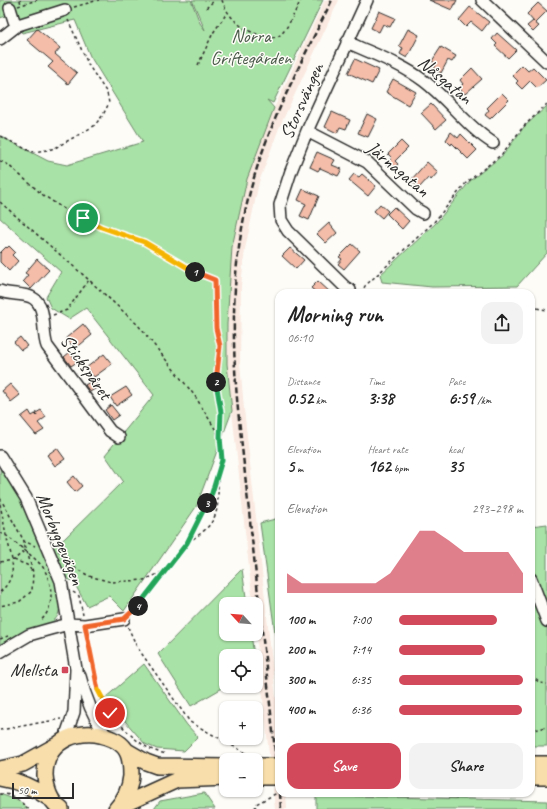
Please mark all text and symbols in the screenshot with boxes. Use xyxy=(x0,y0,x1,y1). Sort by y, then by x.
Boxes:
park label: Norra Griftegården xyxy=(210,24,293,70)
street label: Nåsgatan xyxy=(413,50,477,110)
street label: Storsvängen xyxy=(275,58,330,143)
street label: Järnagatan xyxy=(361,135,435,203)
pin xyxy=(66,201,100,235)
icon: arrive xyxy=(72,207,94,229)
pin: 1 xyxy=(185,262,205,282)
text: 1 xyxy=(193,265,197,279)
text: Morning run xyxy=(287,301,383,329)
button: share xyxy=(481,302,523,344)
street label: Stickspåret xyxy=(55,330,118,406)
text: 06:10 xyxy=(287,330,313,346)
pin: 2 xyxy=(206,372,226,392)
text: Distance xyxy=(287,374,320,388)
text: Time xyxy=(368,374,385,388)
text: Pace xyxy=(448,374,465,388)
text: 2 xyxy=(214,375,218,389)
text: 0.52 xyxy=(287,388,313,409)
text: 3:38 xyxy=(368,388,394,409)
text: 6:59 xyxy=(448,388,475,409)
text: km xyxy=(313,393,326,407)
text: /km xyxy=(475,393,492,407)
text: Elevation xyxy=(287,442,321,456)
text: Heart rate xyxy=(368,442,408,456)
text: kcal xyxy=(448,442,463,456)
text: 5 xyxy=(287,456,294,477)
text: 162 xyxy=(368,456,391,477)
text: 35 xyxy=(448,456,463,477)
text: m xyxy=(294,461,303,475)
text: bpm xyxy=(391,461,409,475)
street label: Morbyggevägen xyxy=(31,489,90,589)
pin: 3 xyxy=(197,493,217,513)
text: 3 xyxy=(205,496,209,510)
text: Elevation xyxy=(287,501,327,517)
text: 293–298 m xyxy=(472,501,523,517)
pin: 4 xyxy=(128,596,148,616)
north arrow xyxy=(219,597,263,641)
map controls xyxy=(219,597,263,797)
text: 4 xyxy=(136,599,140,613)
text: 100 m xyxy=(287,612,315,628)
text: 7:00 xyxy=(351,612,371,628)
text: 200 m xyxy=(287,642,315,658)
text: 7:14 xyxy=(351,642,371,658)
button: locate xyxy=(219,649,263,693)
place label: Mellsta xyxy=(10,658,58,682)
marker: Mellsta xyxy=(60,665,70,675)
text: 300 m xyxy=(287,672,315,688)
text: 6:35 xyxy=(351,672,371,688)
pin xyxy=(93,696,127,730)
button: + xyxy=(219,701,263,745)
icon: check xyxy=(99,702,121,724)
text: 400 m xyxy=(287,702,315,718)
text: 6:36 xyxy=(351,702,371,718)
button: Save xyxy=(287,743,401,789)
button: Share xyxy=(409,743,523,789)
button: − xyxy=(219,753,263,797)
scale bar xyxy=(12,781,74,800)
text: 50 m xyxy=(18,783,37,797)

